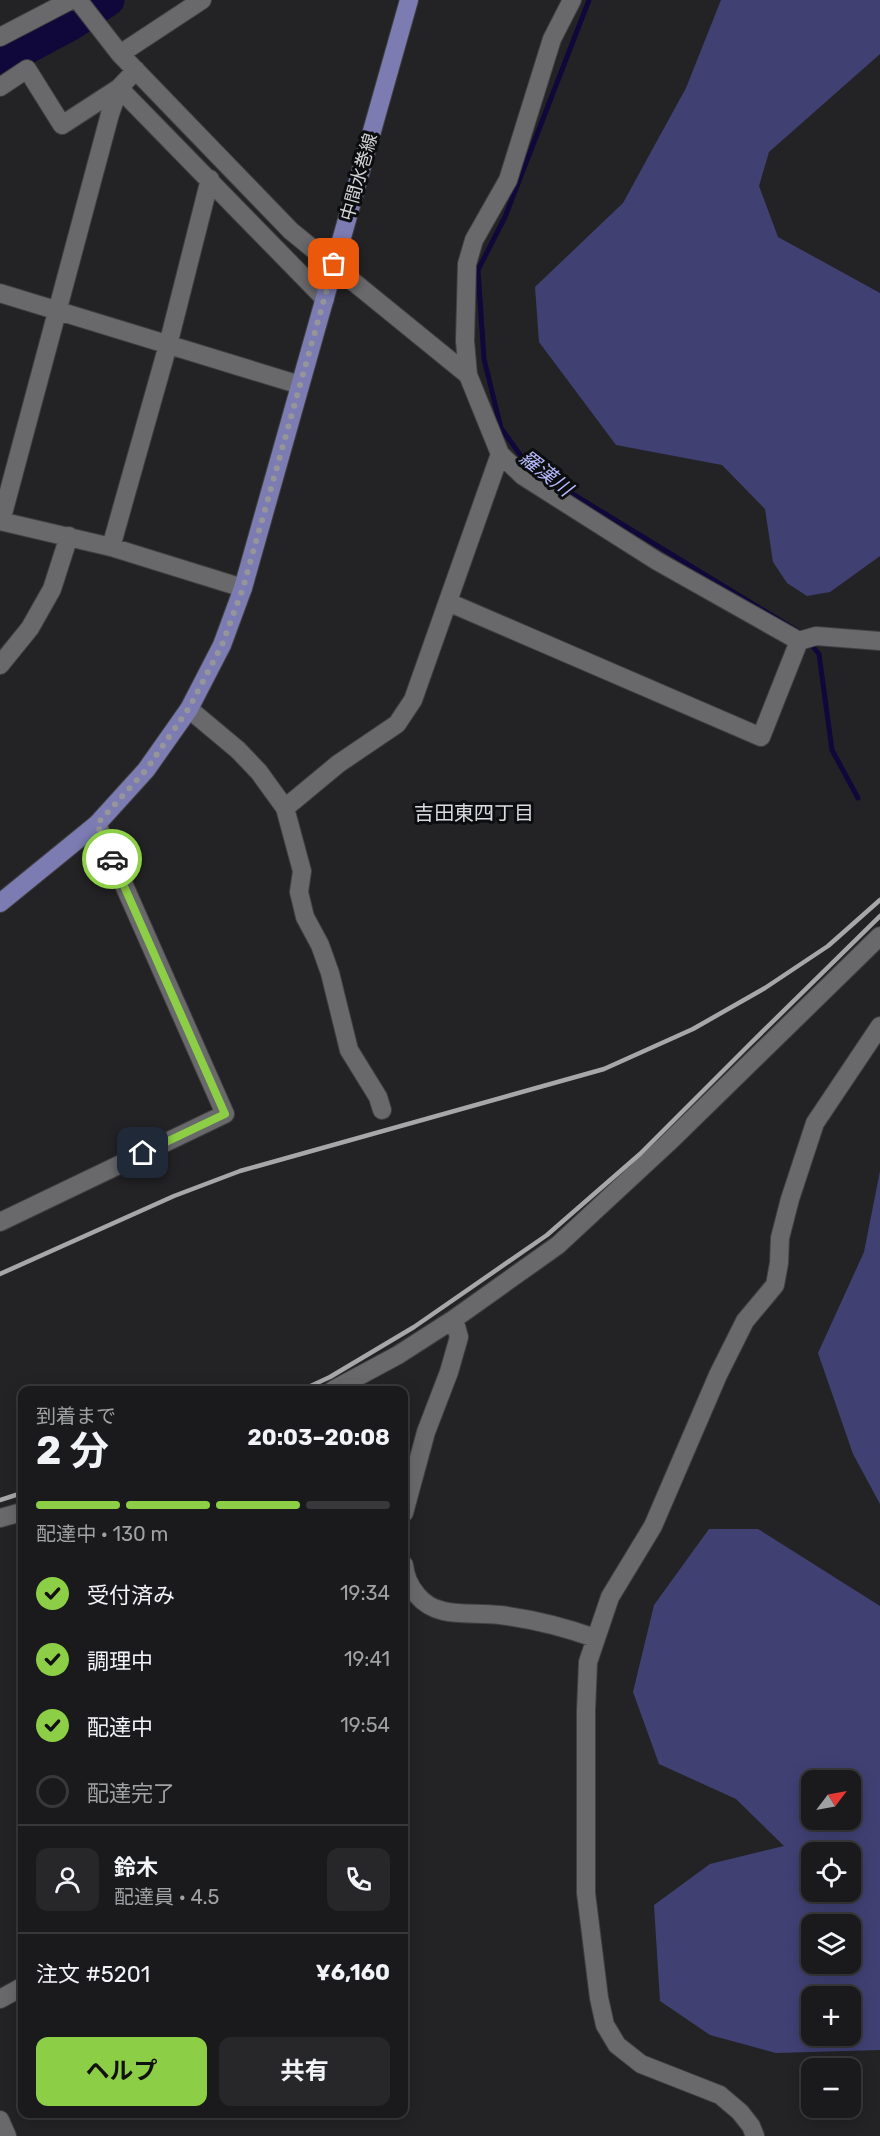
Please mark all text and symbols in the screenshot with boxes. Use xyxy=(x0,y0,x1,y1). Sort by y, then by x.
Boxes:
street label: 中間水巻線 xyxy=(336,131,382,223)
pin xyxy=(308,238,359,289)
icon: bag xyxy=(317,247,350,280)
water label: 羅漢川 xyxy=(515,445,579,502)
district label: 吉田東四丁目 xyxy=(414,801,534,825)
courier xyxy=(82,829,142,889)
icon: car xyxy=(96,843,129,876)
pin xyxy=(117,1127,168,1178)
icon: home xyxy=(126,1136,159,1169)
text: 到着まで xyxy=(36,1404,116,1428)
text: 20:03–20:08 xyxy=(247,1424,390,1451)
text: 2 分 xyxy=(36,1428,109,1474)
text: 配達中 · 130 m xyxy=(36,1522,168,1546)
icon: check xyxy=(36,1577,69,1610)
text: 19:34 xyxy=(340,1581,390,1605)
text: 受付済み xyxy=(87,1582,175,1609)
icon: check xyxy=(36,1643,69,1676)
text: 19:41 xyxy=(344,1647,390,1671)
text: 調理中 xyxy=(87,1648,153,1675)
icon: check xyxy=(36,1709,69,1742)
text: 19:54 xyxy=(340,1713,390,1737)
text: 配達中 xyxy=(87,1714,153,1741)
north arrow xyxy=(801,1770,861,1830)
map controls xyxy=(801,1770,861,2118)
text: 配達完了 xyxy=(87,1780,175,1807)
button: locate xyxy=(801,1842,861,1902)
button: person xyxy=(36,1848,99,1911)
button: phone xyxy=(327,1848,390,1911)
text: 鈴木 xyxy=(114,1854,158,1881)
text: 配達員 · 4.5 xyxy=(114,1885,219,1909)
button: layers xyxy=(801,1914,861,1974)
text: ¥6,160 xyxy=(316,1959,390,1986)
text: 注文 #5201 xyxy=(36,1961,150,1988)
button: + xyxy=(801,1986,861,2046)
button: ヘルプ xyxy=(36,2037,207,2106)
button: 共有 xyxy=(219,2037,390,2106)
button: − xyxy=(801,2058,861,2118)

